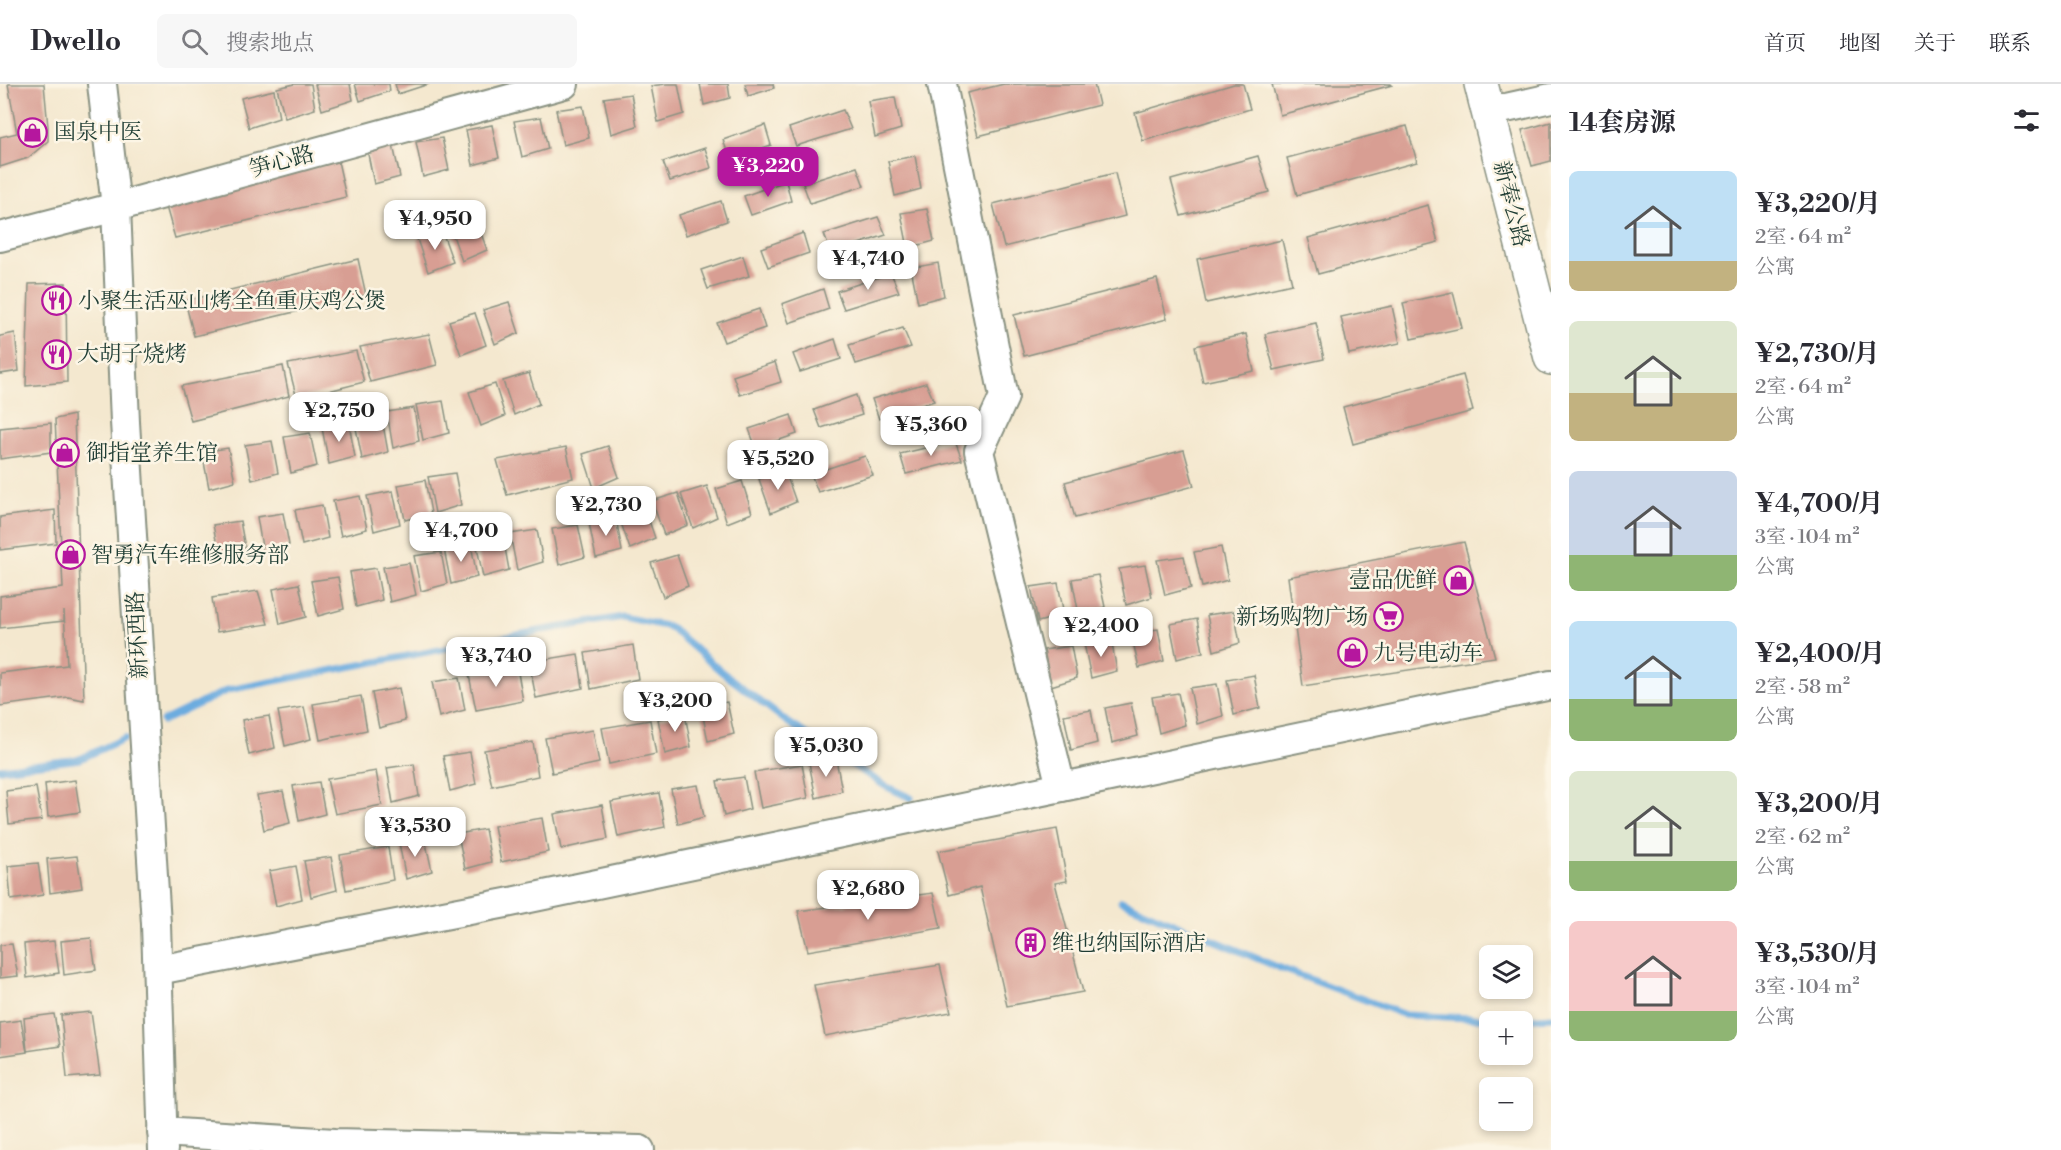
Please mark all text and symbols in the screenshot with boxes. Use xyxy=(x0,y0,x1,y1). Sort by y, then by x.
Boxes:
search box xyxy=(157,14,577,68)
text: Dwello xyxy=(30,24,121,59)
icon: search xyxy=(178,25,211,58)
text: 搜索地点 xyxy=(226,30,314,57)
text: 首页 xyxy=(1764,31,1806,57)
text: 地图 xyxy=(1839,31,1881,57)
text: 关于 xyxy=(1914,31,1956,57)
text: 联系 xyxy=(1989,31,2031,57)
icon: filters xyxy=(2010,104,2043,137)
text: 14套房源 xyxy=(1569,107,1676,139)
shop icon: 国泉中医 xyxy=(17,116,49,148)
place label: 国泉中医 xyxy=(54,119,142,146)
street label: 笋心路 xyxy=(247,140,317,184)
pin: ¥3,220 xyxy=(719,147,817,198)
text: ¥3,220 xyxy=(731,154,805,179)
street label: 新奉公路 xyxy=(1487,158,1535,250)
text: ¥3,220/月 xyxy=(1755,188,1881,220)
icon: home xyxy=(1617,195,1689,267)
pin: ¥4,950 xyxy=(386,200,484,251)
text: ¥4,950 xyxy=(398,207,472,232)
text: 2室 · 64 m² xyxy=(1755,225,1851,250)
pin: ¥4,740 xyxy=(819,240,917,291)
text: ¥4,740 xyxy=(831,247,905,272)
text: 公寓 xyxy=(1755,255,1795,280)
restaurant icon: 小聚生活巫山烤全鱼重庆鸡公煲 xyxy=(41,285,73,317)
place label: 小聚生活巫山烤全鱼重庆鸡公煲 xyxy=(78,288,386,315)
restaurant icon: 大胡子烧烤 xyxy=(40,338,72,370)
text: ¥2,730/月 xyxy=(1755,338,1880,370)
place label: 大胡子烧烤 xyxy=(77,341,187,368)
icon: home xyxy=(1617,345,1689,417)
text: 2室 · 64 m² xyxy=(1755,375,1851,400)
pin: ¥2,750 xyxy=(290,392,388,443)
text: ¥2,750 xyxy=(303,399,375,424)
text: 公寓 xyxy=(1755,405,1795,430)
pin: ¥5,360 xyxy=(882,406,980,457)
text: ¥5,360 xyxy=(894,413,968,438)
shop icon: 御指堂养生馆 xyxy=(49,437,81,469)
place label: 御指堂养生馆 xyxy=(86,440,218,467)
pin: ¥5,520 xyxy=(729,440,827,491)
text: ¥5,520 xyxy=(741,447,815,472)
pin: ¥2,730 xyxy=(557,486,655,537)
text: ¥4,700/月 xyxy=(1755,488,1884,520)
text: ¥2,730 xyxy=(570,493,642,518)
icon: home xyxy=(1617,495,1689,567)
pin: ¥4,700 xyxy=(412,512,510,563)
text: ¥4,700 xyxy=(423,519,499,544)
text: 3室 · 104 m² xyxy=(1755,525,1859,550)
shop icon: 智勇汽车维修服务部 xyxy=(54,539,86,571)
place label: 智勇汽车维修服务部 xyxy=(91,542,289,569)
text: 公寓 xyxy=(1755,555,1795,580)
shop icon: 壹品优鲜 xyxy=(1442,564,1474,596)
place label: 壹品优鲜 xyxy=(1349,567,1437,594)
street label: 新环西路 xyxy=(122,590,154,680)
supermarket icon: 新场购物广场 xyxy=(1373,601,1405,633)
place label: 新场购物广场 xyxy=(1236,604,1368,631)
pin: ¥2,400 xyxy=(1052,607,1150,658)
text: ¥2,400 xyxy=(1063,614,1139,639)
pin: ¥3,740 xyxy=(447,637,545,688)
shop icon: 九号电动车 xyxy=(1336,637,1368,669)
text: ¥2,400/月 xyxy=(1755,638,1885,670)
place label: 九号电动车 xyxy=(1373,640,1483,667)
text: ¥3,740 xyxy=(460,644,532,669)
icon: home xyxy=(1617,645,1689,717)
text: 2室 · 58 m² xyxy=(1755,675,1850,700)
pin: ¥3,200 xyxy=(626,682,724,733)
text: ¥3,200 xyxy=(637,689,713,714)
text: 公寓 xyxy=(1755,705,1795,730)
pin: ¥5,030 xyxy=(777,727,875,778)
text: ¥5,030 xyxy=(789,734,864,759)
text: ¥3,200/月 xyxy=(1755,788,1884,820)
icon: home xyxy=(1617,795,1689,867)
pin: ¥3,530 xyxy=(366,807,464,858)
text: ¥3,530 xyxy=(379,814,451,839)
text: 2室 · 62 m² xyxy=(1755,825,1850,850)
text: 公寓 xyxy=(1755,855,1795,880)
pin: ¥2,680 xyxy=(819,870,917,921)
text: ¥2,680 xyxy=(831,877,905,902)
building icon: 维也纳国际酒店 xyxy=(1015,927,1047,959)
place label: 维也纳国际酒店 xyxy=(1052,930,1206,957)
text: ¥3,530/月 xyxy=(1755,938,1880,970)
map controls xyxy=(1479,945,1533,1131)
button: layers xyxy=(1479,945,1533,999)
icon: home xyxy=(1617,945,1689,1017)
text: 3室 · 104 m² xyxy=(1755,975,1859,1000)
text: 公寓 xyxy=(1755,1005,1795,1030)
button: + xyxy=(1479,1011,1533,1065)
button: − xyxy=(1479,1077,1533,1131)

